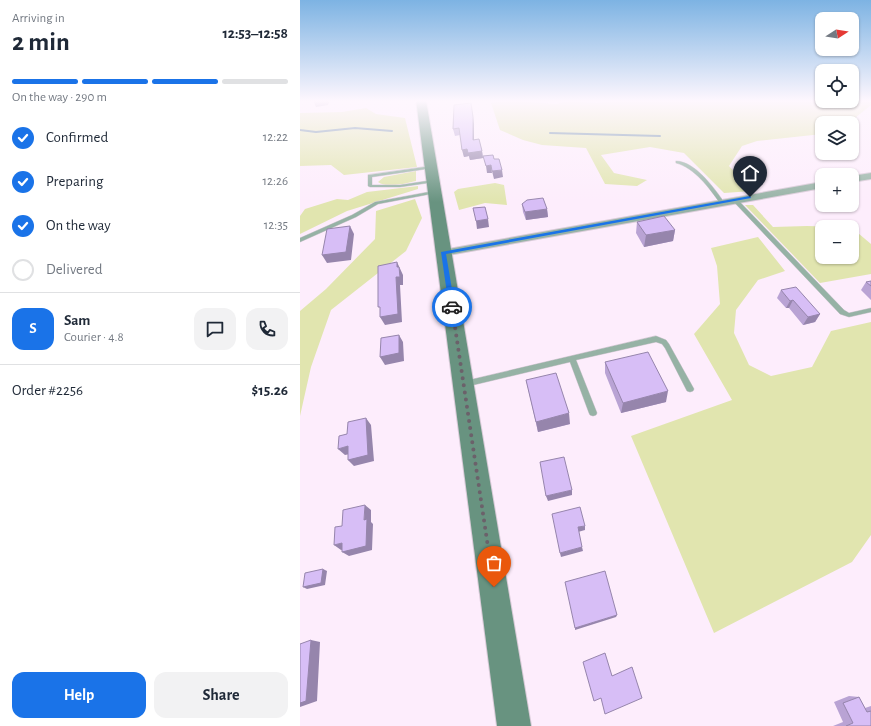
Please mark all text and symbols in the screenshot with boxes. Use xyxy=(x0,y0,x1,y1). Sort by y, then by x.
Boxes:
text: Arriving in xyxy=(12,12,65,25)
north arrow xyxy=(815,12,859,56)
map controls xyxy=(815,12,859,264)
text: 12:53–12:58 xyxy=(222,26,288,41)
text: 2 min xyxy=(12,29,70,55)
button: locate xyxy=(815,64,859,108)
text: On the way · 290 m xyxy=(12,91,107,104)
button: layers xyxy=(815,116,859,160)
icon: check xyxy=(12,127,34,149)
text: Confirmed xyxy=(46,130,108,145)
text: 12:22 xyxy=(263,131,288,144)
pin xyxy=(733,156,767,197)
icon: home xyxy=(739,162,761,184)
button: + xyxy=(815,168,859,212)
icon: check xyxy=(12,171,34,193)
text: Preparing xyxy=(46,174,103,189)
text: 12:26 xyxy=(263,175,288,188)
icon: check xyxy=(12,215,34,237)
text: On the way xyxy=(46,218,111,233)
text: 12:35 xyxy=(264,219,288,232)
button: − xyxy=(815,220,859,264)
text: Delivered xyxy=(46,262,103,277)
courier xyxy=(432,287,472,327)
icon: car xyxy=(441,296,463,318)
button: chat xyxy=(194,308,236,350)
button: phone xyxy=(246,308,288,350)
text: Sam xyxy=(64,313,90,328)
text: S xyxy=(29,321,37,336)
text: Courier · 4.8 xyxy=(64,331,124,344)
text: Order #2256 xyxy=(12,383,83,398)
text: $15.26 xyxy=(252,383,288,398)
pin xyxy=(477,546,511,587)
icon: bag xyxy=(483,552,505,574)
button: Help xyxy=(12,672,146,718)
button: Share xyxy=(154,672,288,718)

